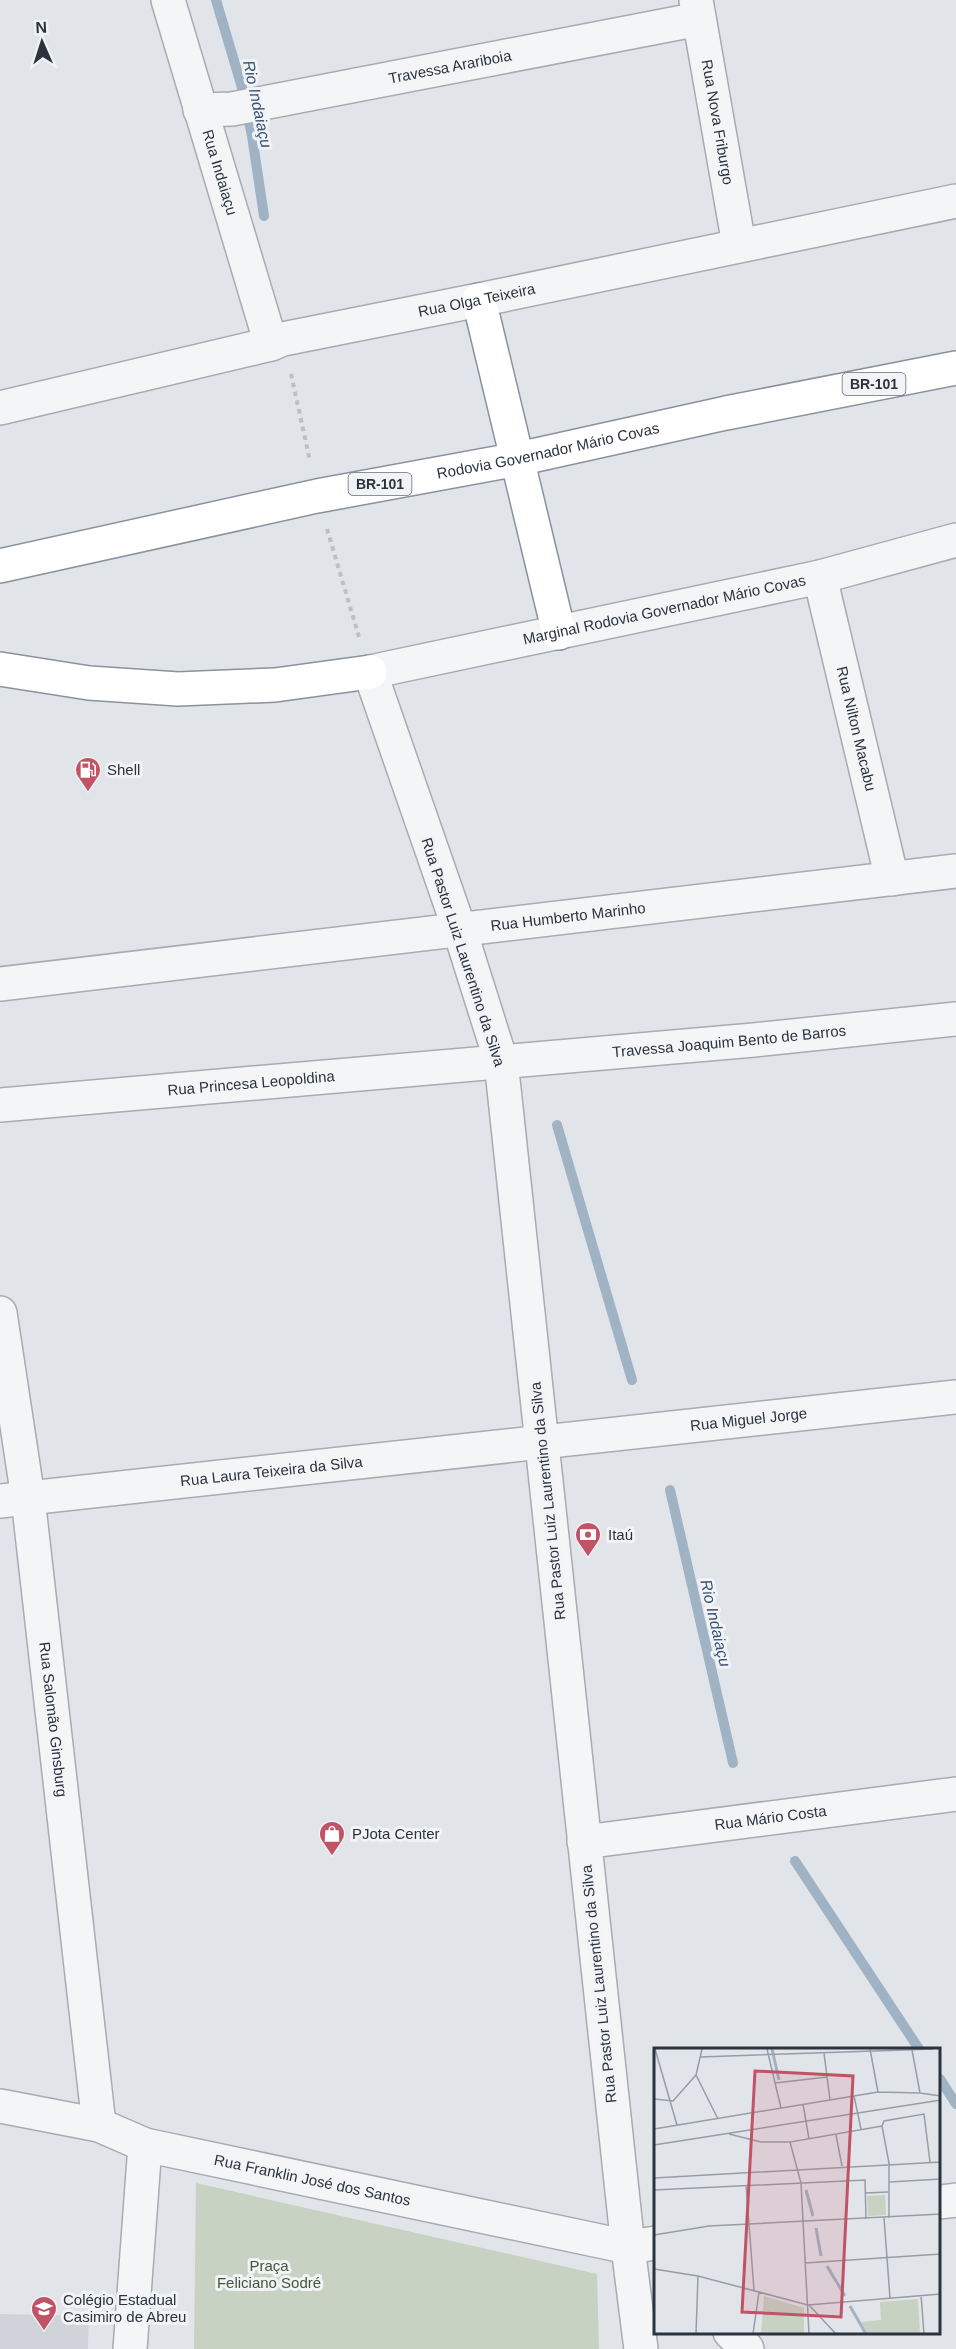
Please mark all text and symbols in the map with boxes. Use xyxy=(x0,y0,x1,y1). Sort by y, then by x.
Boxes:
north arrow xyxy=(12,12,72,72)
text: N xyxy=(35,19,47,36)
street label: Travessa Arariboia xyxy=(387,46,513,87)
street label: Rua Nova Friburgo xyxy=(699,58,737,186)
water label: Rio Indaiaçu xyxy=(240,59,275,149)
street label: Rua Indaiaçu xyxy=(199,127,241,217)
street label: Rua Olga Teixeira xyxy=(417,279,537,320)
road number: BR-101 xyxy=(842,373,906,395)
street label: Rodovia Governador Mário Covas xyxy=(435,419,661,482)
road number: BR-101 xyxy=(348,473,412,495)
street label: Marginal Rodovia Governador Mário Covas xyxy=(521,571,807,647)
street label: Rua Nilton Macabu xyxy=(834,665,880,793)
fuel station icon: Shell xyxy=(73,755,103,793)
place label: Shell xyxy=(107,761,140,778)
street label: Rua Pastor Luiz Laurentino da Silva xyxy=(418,835,509,1069)
street label: Rua Humberto Marinho xyxy=(490,899,646,934)
street label: Travessa Joaquim Bento de Barros xyxy=(612,1021,847,1060)
street label: Rua Princesa Leopoldina xyxy=(167,1067,336,1099)
street label: Rua Pastor Luiz Laurentino da Silva xyxy=(526,1381,568,1621)
street label: Rua Miguel Jorge xyxy=(689,1404,808,1434)
street label: Rua Laura Teixeira da Silva xyxy=(179,1453,364,1489)
bank icon: Itaú xyxy=(573,1520,603,1558)
place label: Itaú xyxy=(608,1526,633,1543)
water label: Rio Indaiaçu xyxy=(697,1578,734,1668)
street label: Rua Salomão Ginsburg xyxy=(36,1641,71,1798)
street label: Rua Mário Costa xyxy=(713,1802,828,1833)
shop icon: PJota Center xyxy=(317,1819,347,1857)
place label: PJota Center xyxy=(352,1825,440,1842)
street label: Rua Pastor Luiz Laurentino da Silva xyxy=(577,1864,619,2104)
inset map xyxy=(654,2048,941,2334)
street label: Rua Franklin José dos Santos xyxy=(213,2151,412,2209)
park label: Praça Feliciano Sodré xyxy=(217,2257,321,2291)
place label: Colégio Estadual Casimiro de Abreu xyxy=(63,2291,186,2325)
school or university icon: Colégio Estadual Casimiro de Abreu xyxy=(29,2294,59,2332)

